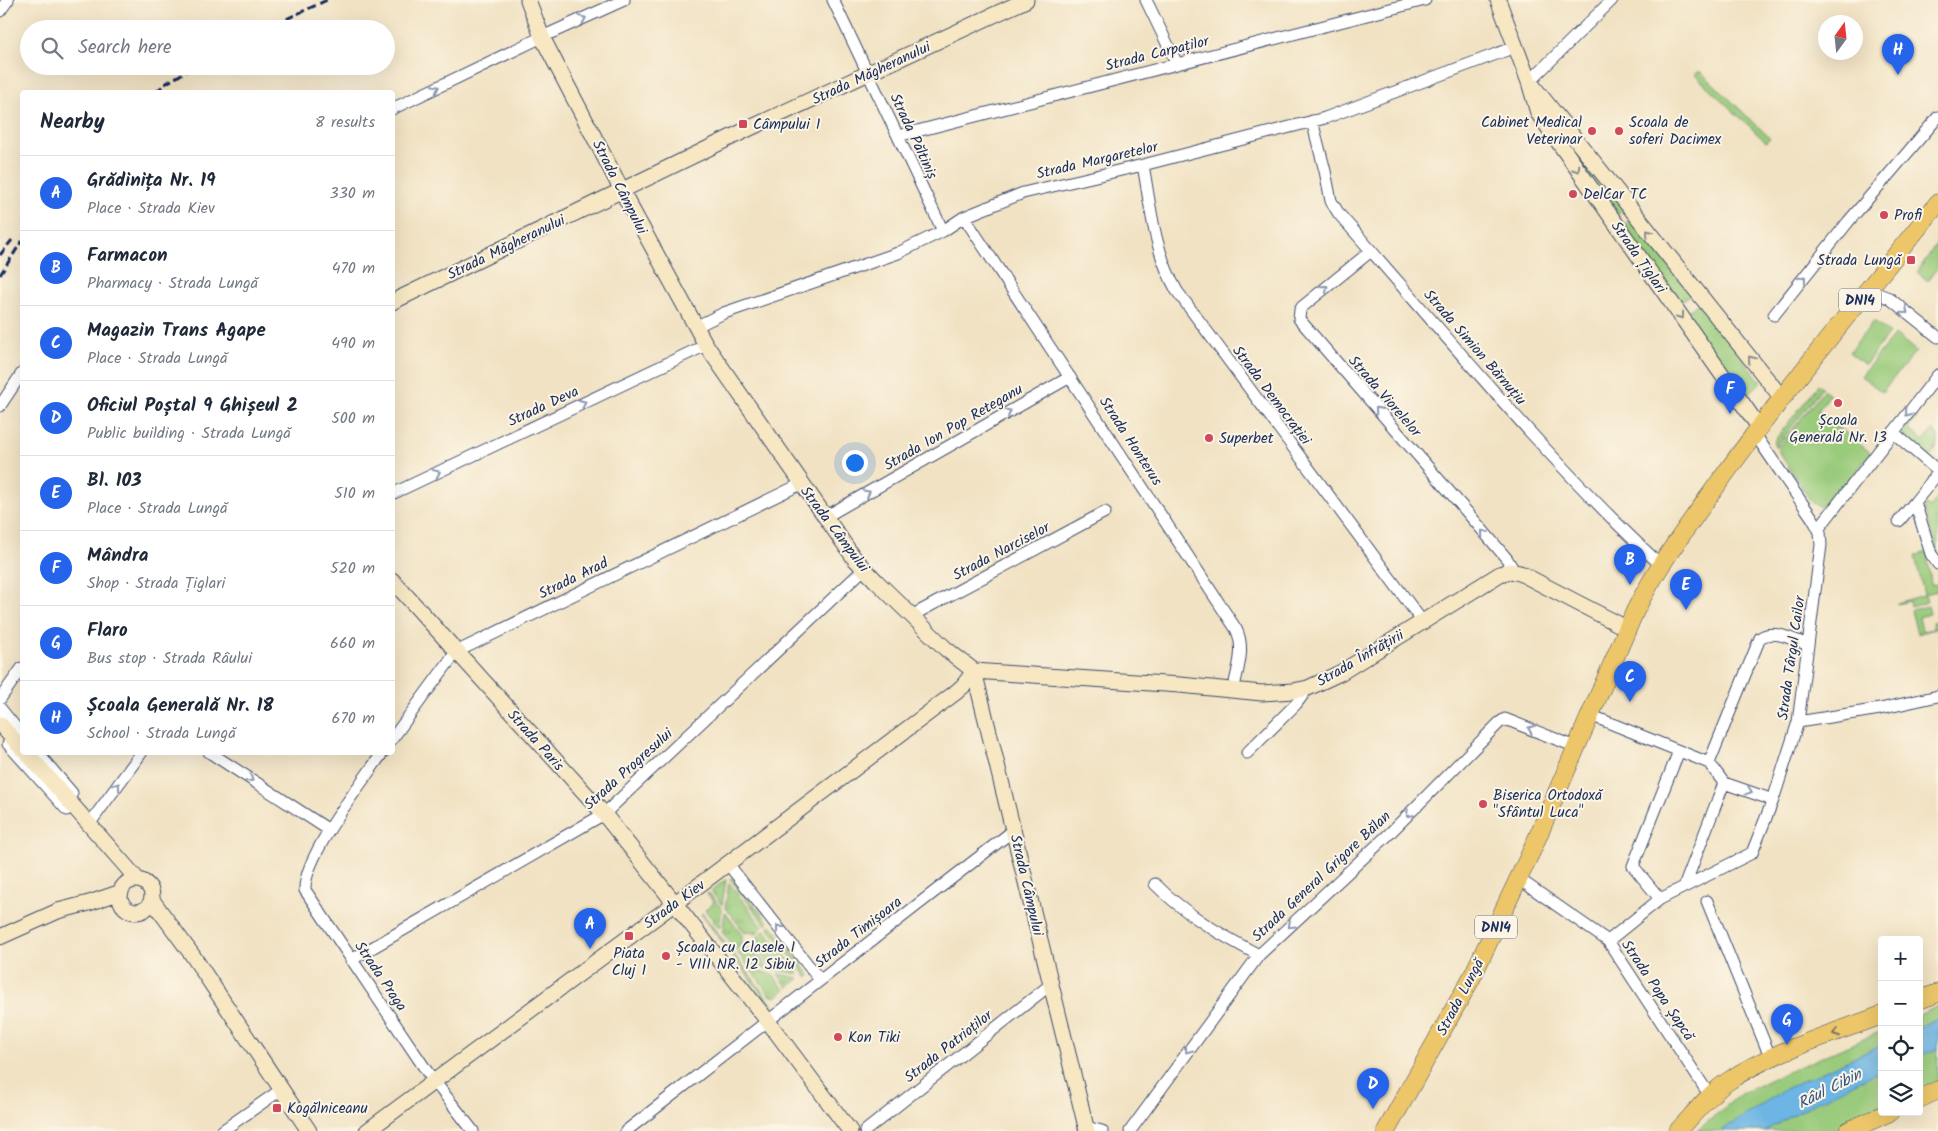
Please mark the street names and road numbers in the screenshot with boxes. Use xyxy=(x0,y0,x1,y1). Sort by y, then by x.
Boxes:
street label: Strada Carpaților xyxy=(1103,29,1213,78)
street label: Strada Măgheranului xyxy=(808,35,936,112)
street label: Strada Păltiniș xyxy=(883,89,944,184)
street label: Strada Margaretelor xyxy=(1034,135,1161,187)
street label: Strada Câmpului xyxy=(585,136,654,240)
street label: Strada Măgheranului xyxy=(443,208,571,287)
street label: Strada Țiglari xyxy=(1604,216,1673,300)
street label: Strada Simion Bărnuțiu xyxy=(1417,284,1532,411)
road number: DN14 xyxy=(1839,288,1881,312)
street label: Strada Democrației xyxy=(1226,341,1318,452)
street label: Strada Viorelelor xyxy=(1342,350,1428,444)
street label: Strada Ion Pop Reteganu xyxy=(879,378,1028,478)
street label: Strada Deva xyxy=(504,380,583,434)
street label: Strada Honterus xyxy=(1092,392,1168,491)
street label: Strada Câmpului xyxy=(794,481,876,579)
street label: Strada Narciselor xyxy=(948,516,1055,588)
street label: Strada Arad xyxy=(535,551,613,606)
street label: Strada Târgul Cailor xyxy=(1771,593,1813,722)
street label: Strada Înfrățirii xyxy=(1312,623,1410,694)
street label: Strada Paris xyxy=(501,704,570,778)
street label: Strada Progresului xyxy=(579,722,680,817)
street label: Strada General Grigore Bălan xyxy=(1246,805,1397,948)
street label: Strada Câmpului xyxy=(1003,832,1050,940)
street label: Strada Kiev xyxy=(638,874,711,936)
street label: Strada Timișoara xyxy=(810,891,908,975)
road number: DN14 xyxy=(1475,916,1517,939)
street label: Strada Popa Șapcă xyxy=(1614,935,1701,1048)
street label: Strada Praga xyxy=(348,936,413,1017)
street label: Strada Lungă xyxy=(1431,953,1492,1040)
street label: Strada Patrioților xyxy=(899,1004,999,1089)

